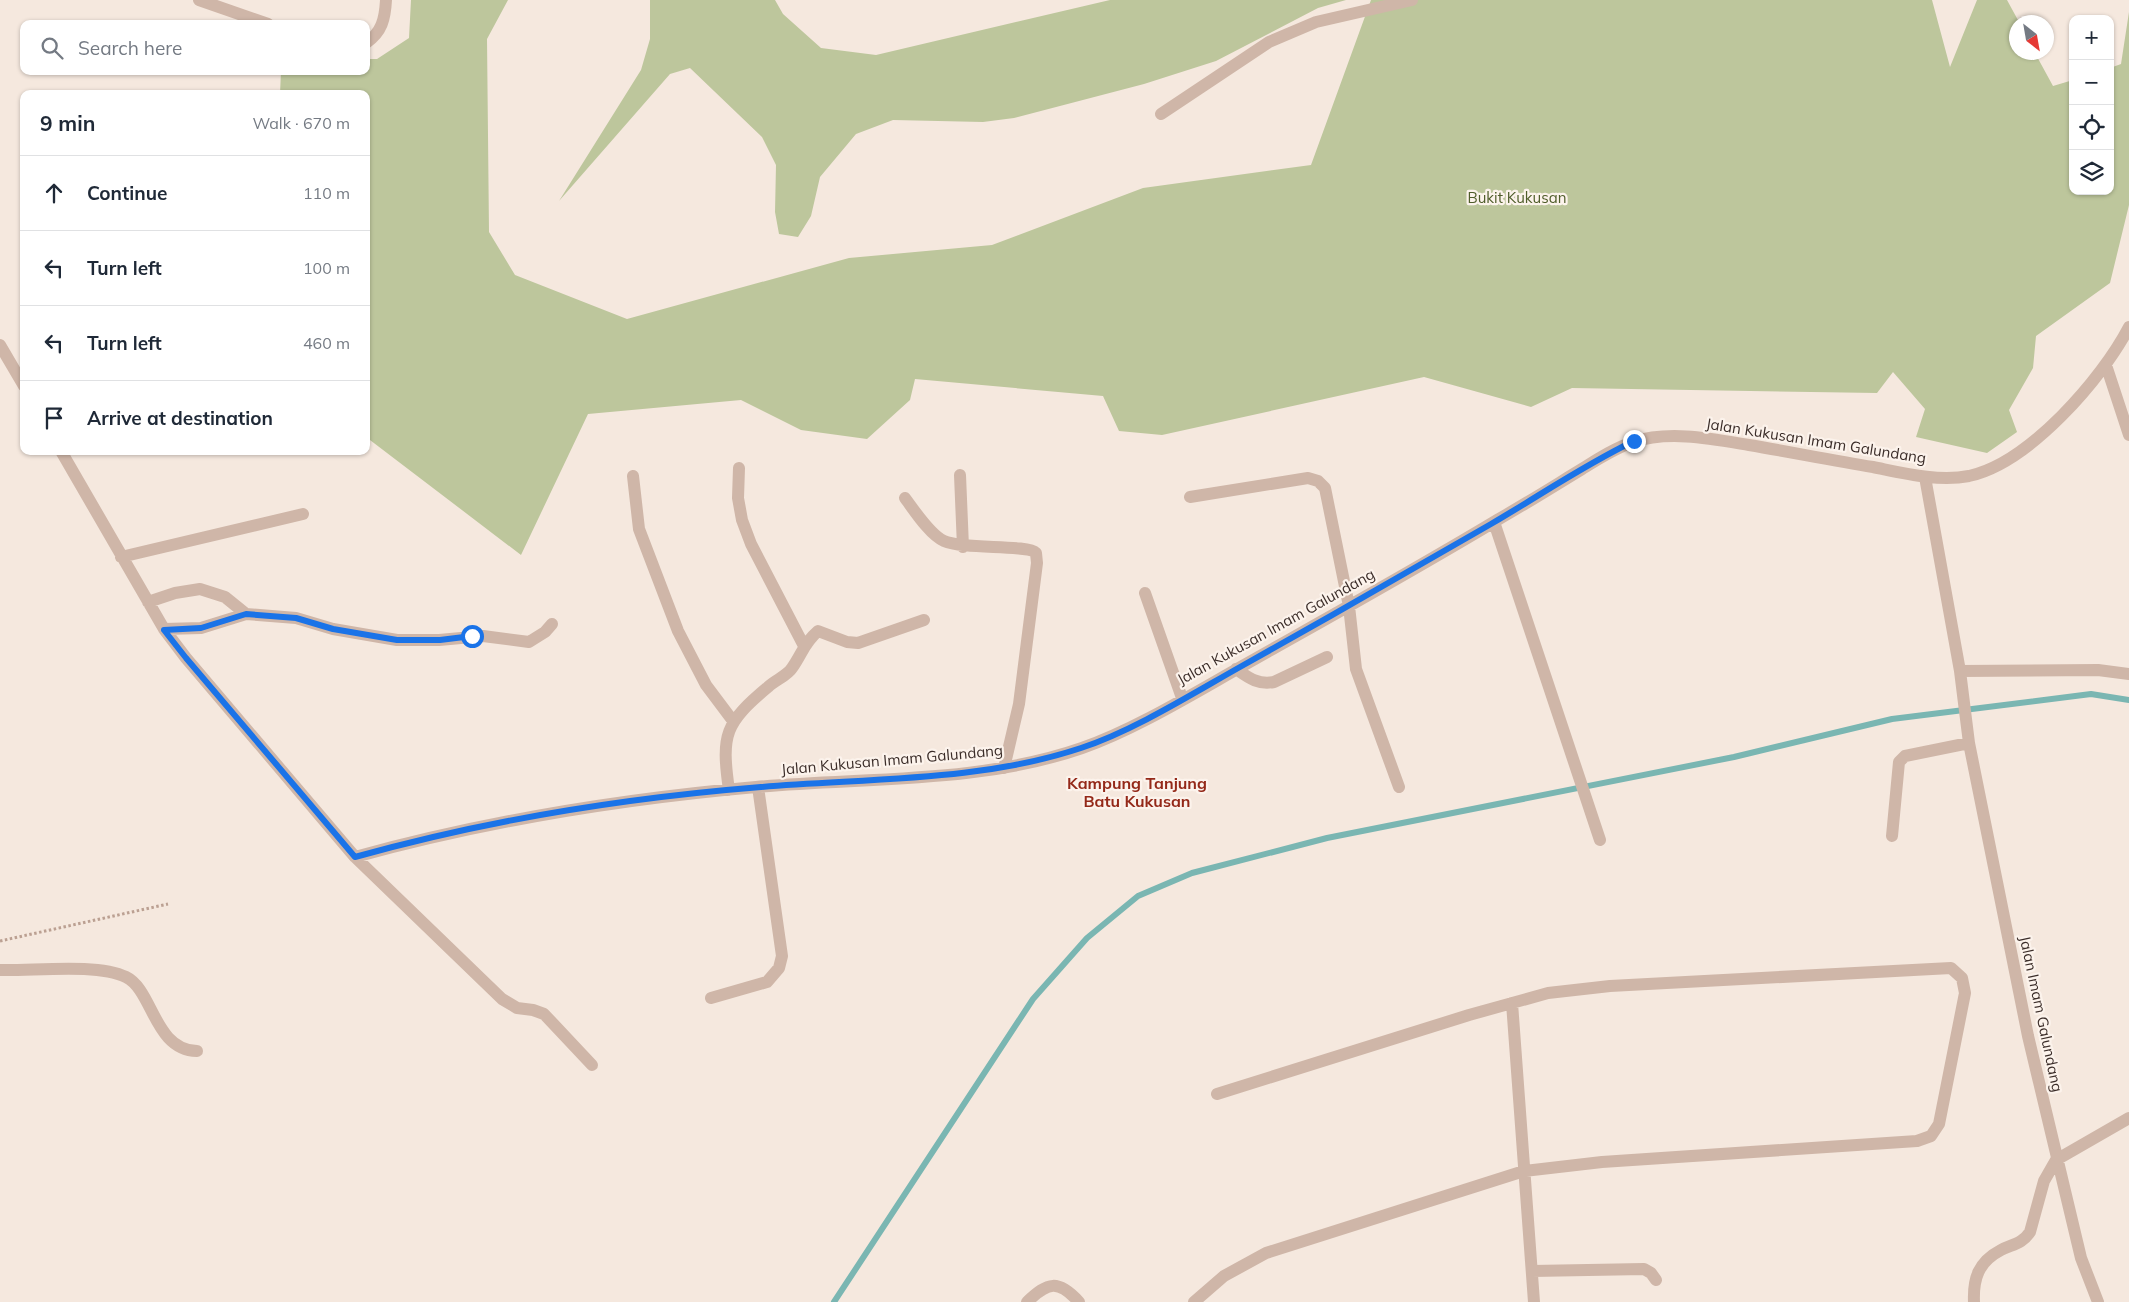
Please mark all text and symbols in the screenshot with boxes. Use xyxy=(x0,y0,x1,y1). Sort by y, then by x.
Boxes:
north arrow xyxy=(2009,15,2054,60)
map controls xyxy=(2069,15,2114,195)
button: + xyxy=(2069,15,2114,60)
search box xyxy=(20,20,370,75)
icon: search xyxy=(38,34,66,62)
text: Search here xyxy=(78,36,182,60)
button: − xyxy=(2069,60,2114,105)
button: locate xyxy=(2069,105,2114,150)
text: 9 min xyxy=(40,110,95,136)
text: Walk · 670 m xyxy=(252,113,350,133)
button: layers xyxy=(2069,150,2114,195)
icon: ahead xyxy=(40,179,68,207)
text: Continue xyxy=(87,181,167,205)
text: 110 m xyxy=(303,183,350,203)
park label: Bukit Kukusan xyxy=(1468,188,1566,207)
icon: left xyxy=(40,254,68,282)
text: Turn left xyxy=(87,256,162,280)
text: 100 m xyxy=(303,258,350,278)
icon: left xyxy=(40,329,68,357)
text: Turn left xyxy=(87,331,162,355)
text: 460 m xyxy=(303,333,350,353)
icon: arrive xyxy=(40,404,68,432)
text: Arrive at destination xyxy=(87,406,273,430)
street label: Jalan Kukusan Imam Galundang xyxy=(1705,414,1928,467)
route end xyxy=(1623,430,1646,453)
street label: Jalan Kukusan Imam Galundang xyxy=(1174,564,1378,689)
route start xyxy=(461,625,484,648)
street label: Jalan Kukusan Imam Galundang xyxy=(780,740,1004,779)
district label: Kampung Tanjung Batu Kukusan xyxy=(1067,773,1207,811)
street label: Jalan Imam Galundang xyxy=(2016,934,2067,1094)

